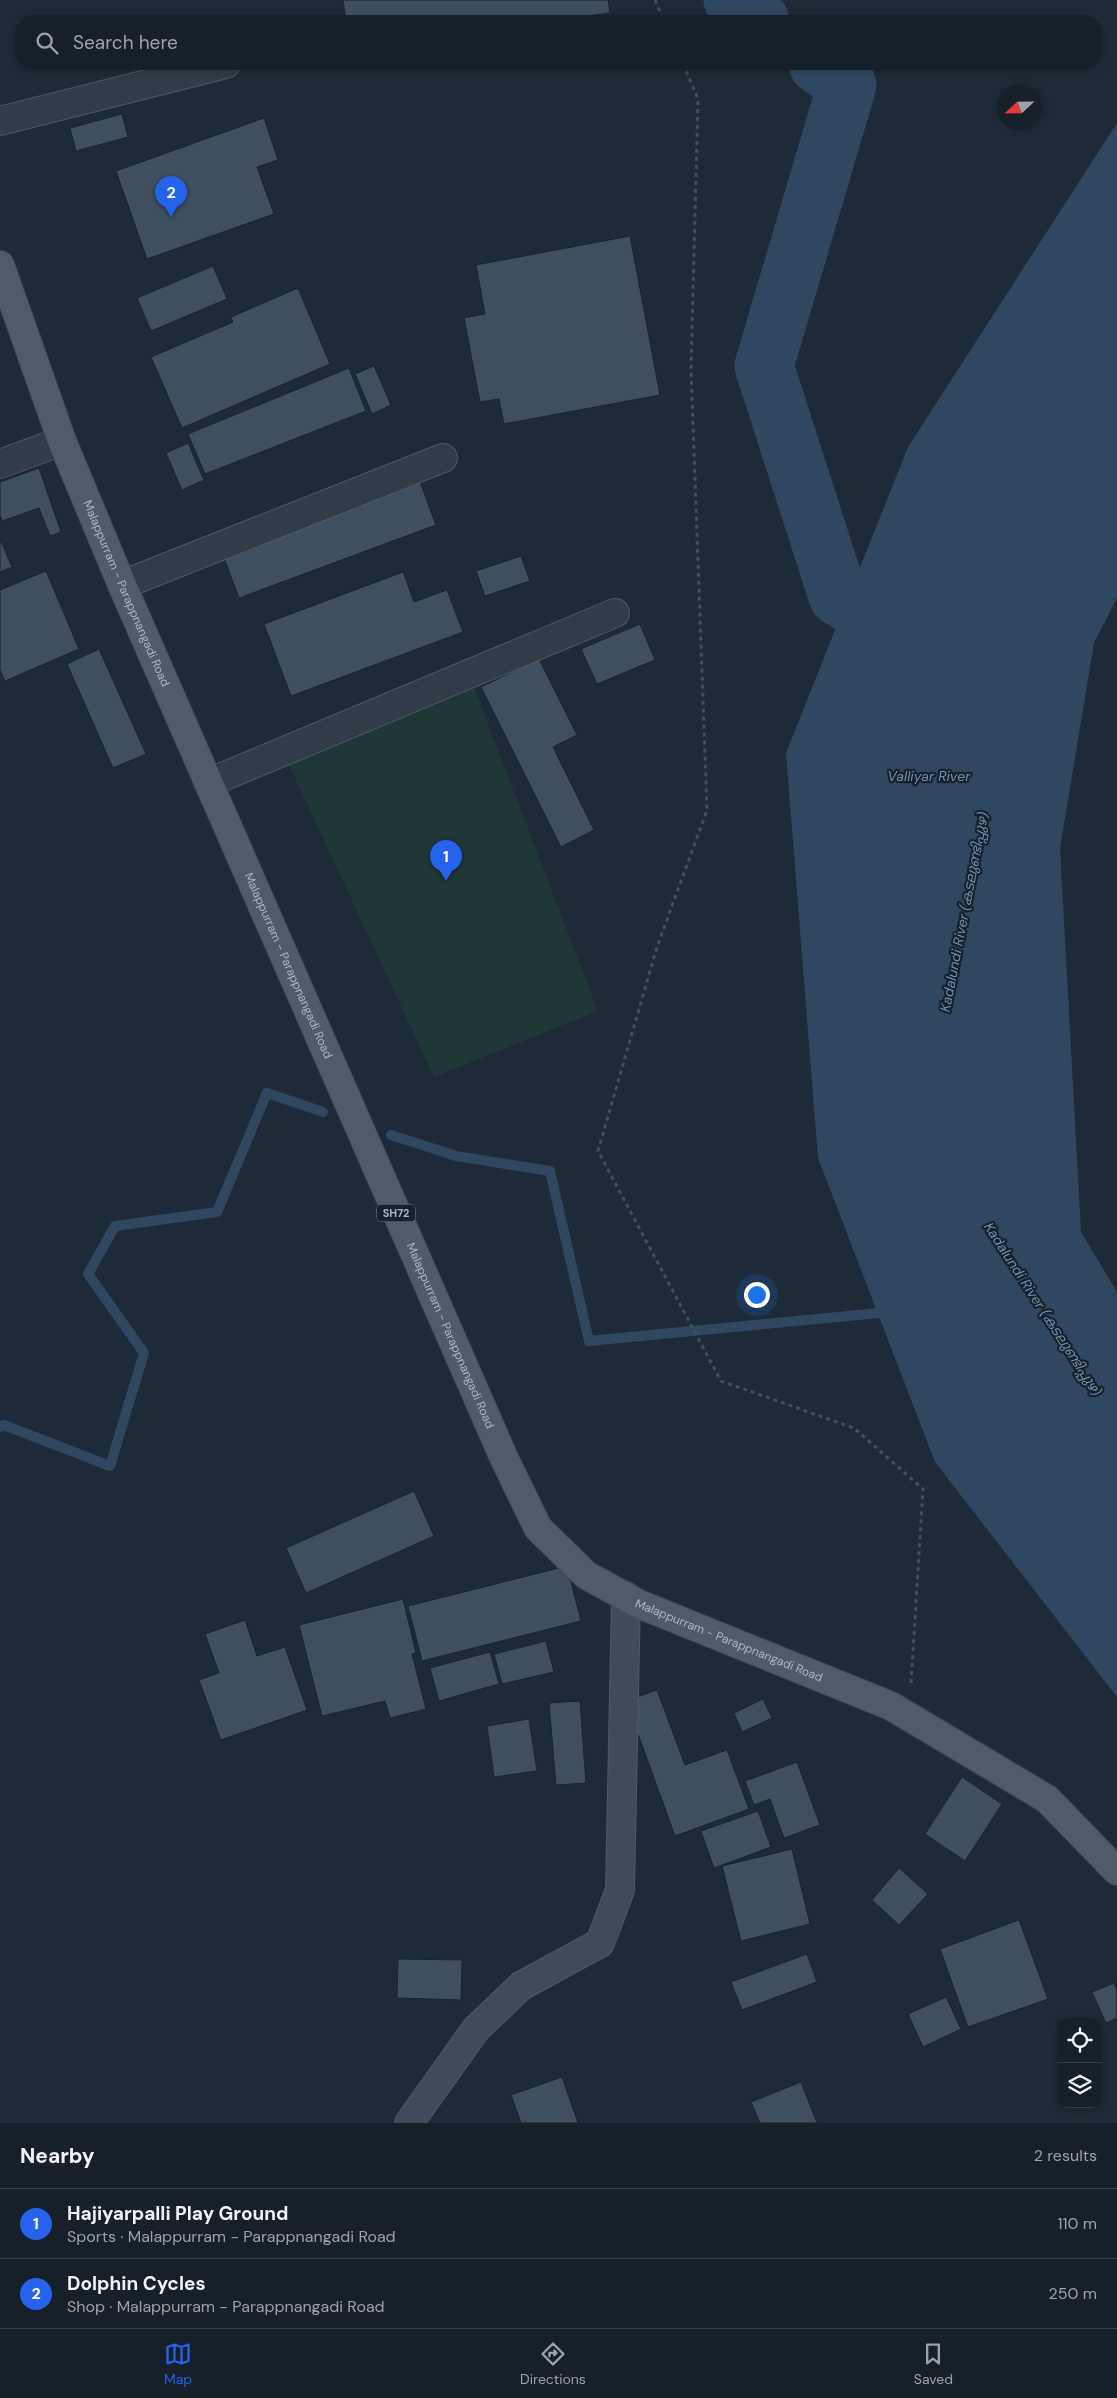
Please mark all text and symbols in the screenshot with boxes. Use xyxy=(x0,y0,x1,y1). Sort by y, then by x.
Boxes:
search box xyxy=(15,15,1102,70)
icon: search xyxy=(33,29,61,57)
text: Search here xyxy=(73,30,178,55)
north arrow xyxy=(997,85,1042,130)
pin: 2 xyxy=(155,176,187,217)
street label: Malappurram - Parappnangadi Road xyxy=(80,498,173,689)
water label: Valliyar River xyxy=(888,767,971,785)
water label: Kadalundi River (കടലുണ്ടിപ്പുഴ) xyxy=(936,810,993,1014)
pin: 1 xyxy=(430,840,462,881)
street label: Malappurram - Parappnangadi Road xyxy=(241,870,336,1061)
road number: SH72 xyxy=(377,1204,415,1222)
water label: Kadalundi River (കടലുണ്ടിപ്പുഴ) xyxy=(979,1219,1106,1400)
street label: Malappurram - Parappnangadi Road xyxy=(403,1240,498,1431)
your location xyxy=(744,1282,770,1308)
street label: Malappurram - Parappnangadi Road xyxy=(633,1595,825,1686)
map controls xyxy=(1057,2018,1102,2108)
button: locate xyxy=(1057,2018,1102,2063)
button: layers xyxy=(1057,2063,1102,2108)
text: Nearby xyxy=(20,2142,94,2170)
text: 2 results xyxy=(1034,2145,1097,2166)
text: Hajiyarpalli Play Ground xyxy=(67,2201,288,2226)
text: 1 xyxy=(33,2213,39,2234)
text: 110 m xyxy=(1058,2213,1097,2234)
text: Sports · Malappurram - Parappnangadi Road xyxy=(67,2226,396,2247)
text: Dolphin Cycles xyxy=(67,2271,206,2296)
text: 2 xyxy=(31,2283,41,2304)
text: 250 m xyxy=(1049,2283,1097,2304)
text: Shop · Malappurram - Parappnangadi Road xyxy=(67,2296,385,2317)
tab: Map xyxy=(164,2340,192,2388)
tab: Directions xyxy=(520,2340,586,2388)
tab: Saved xyxy=(914,2340,953,2388)

